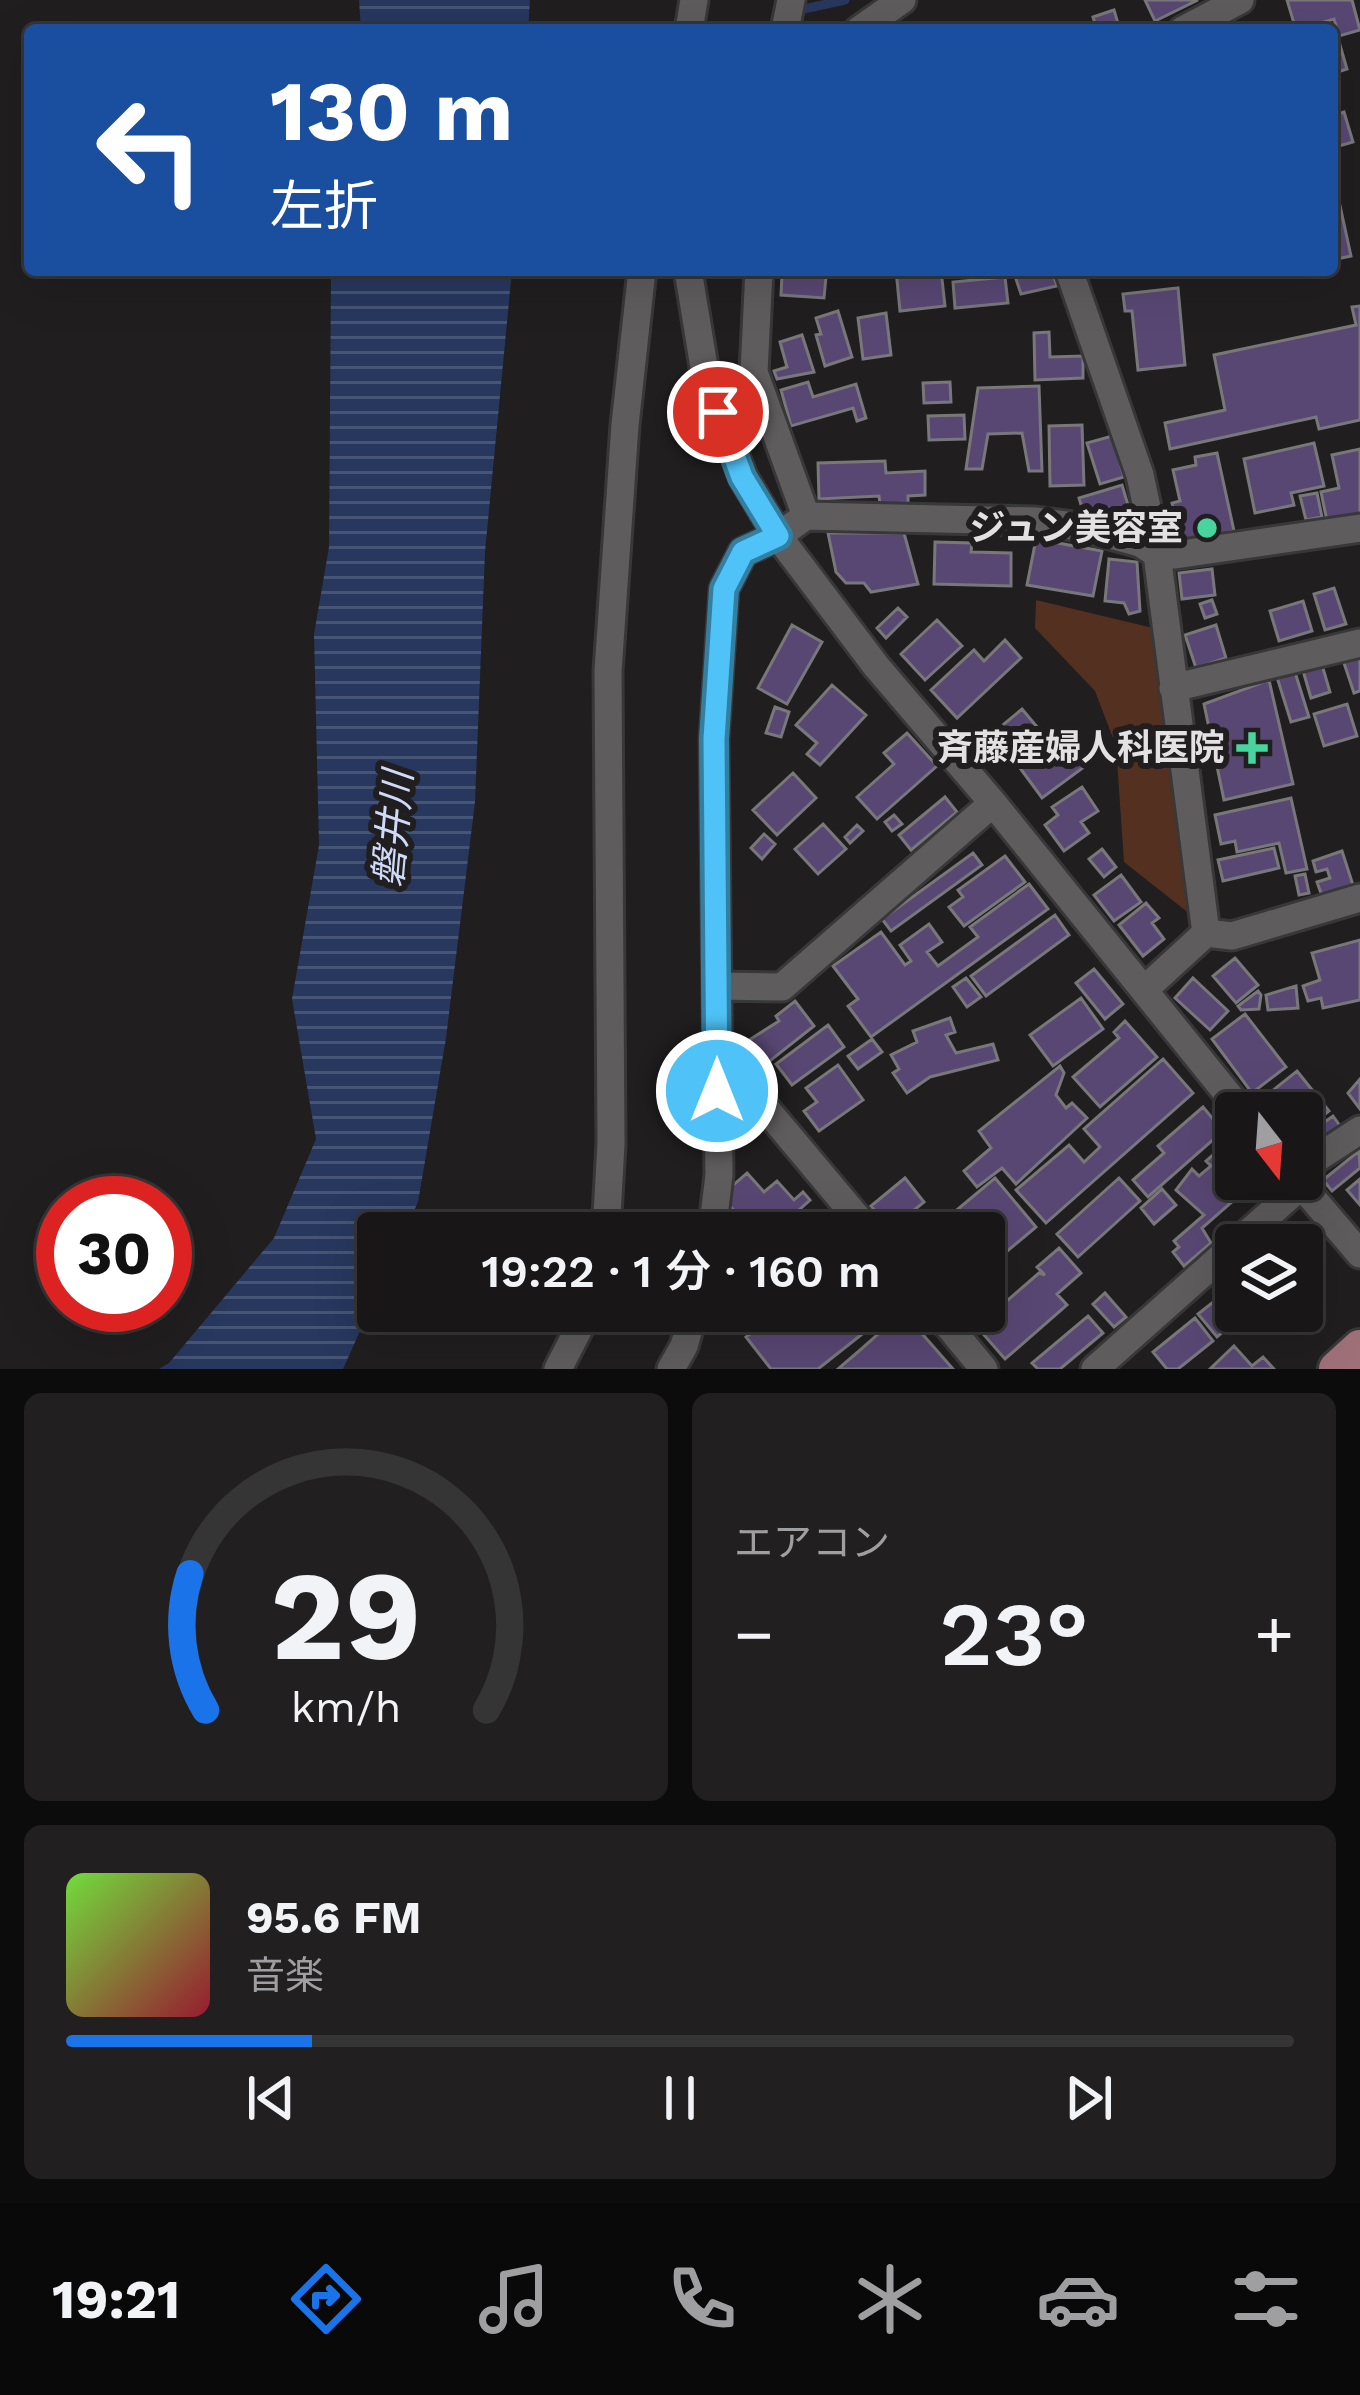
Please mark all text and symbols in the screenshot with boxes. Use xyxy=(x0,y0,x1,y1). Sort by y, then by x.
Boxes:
text: 130 m xyxy=(270,62,513,160)
icon: left xyxy=(72,72,228,228)
text: 左折 xyxy=(270,175,378,238)
pin xyxy=(667,361,769,463)
icon: arrive xyxy=(685,379,751,445)
place label: ジュン美容室 xyxy=(970,507,1183,549)
marker: ジュン美容室 xyxy=(1194,515,1220,541)
place label: 斉藤産婦人科医院 xyxy=(937,727,1225,769)
marker: 斉藤産婦人科医院 xyxy=(1236,732,1268,764)
water label: 磐井川 xyxy=(365,765,421,889)
position arrow xyxy=(654,1028,780,1154)
north arrow xyxy=(1215,1092,1323,1200)
map controls xyxy=(1215,1092,1323,1332)
speed limit sign: 30 xyxy=(36,1176,192,1332)
button: layers xyxy=(1215,1224,1323,1332)
text: 19:22 · 1 分 · 160 m xyxy=(482,1245,880,1298)
text: エアコン xyxy=(734,1520,890,1565)
text: 29 xyxy=(270,1543,422,1689)
text: 23° xyxy=(939,1581,1089,1687)
text: − xyxy=(734,1596,774,1673)
text: + xyxy=(1254,1596,1294,1673)
text: km/h xyxy=(291,1682,401,1732)
text: 95.6 FM xyxy=(246,1891,422,1944)
text: 音楽 xyxy=(246,1953,324,1998)
icon: previous xyxy=(238,2065,304,2131)
icon: pause xyxy=(647,2065,713,2131)
icon: next xyxy=(1056,2065,1122,2131)
icon: directions xyxy=(284,2257,368,2341)
icon: music xyxy=(472,2257,556,2341)
icon: phone xyxy=(660,2257,744,2341)
icon: climate xyxy=(848,2257,932,2341)
icon: car xyxy=(1036,2257,1120,2341)
icon: filters xyxy=(1224,2257,1308,2341)
text: 19:21 xyxy=(52,2268,180,2331)

